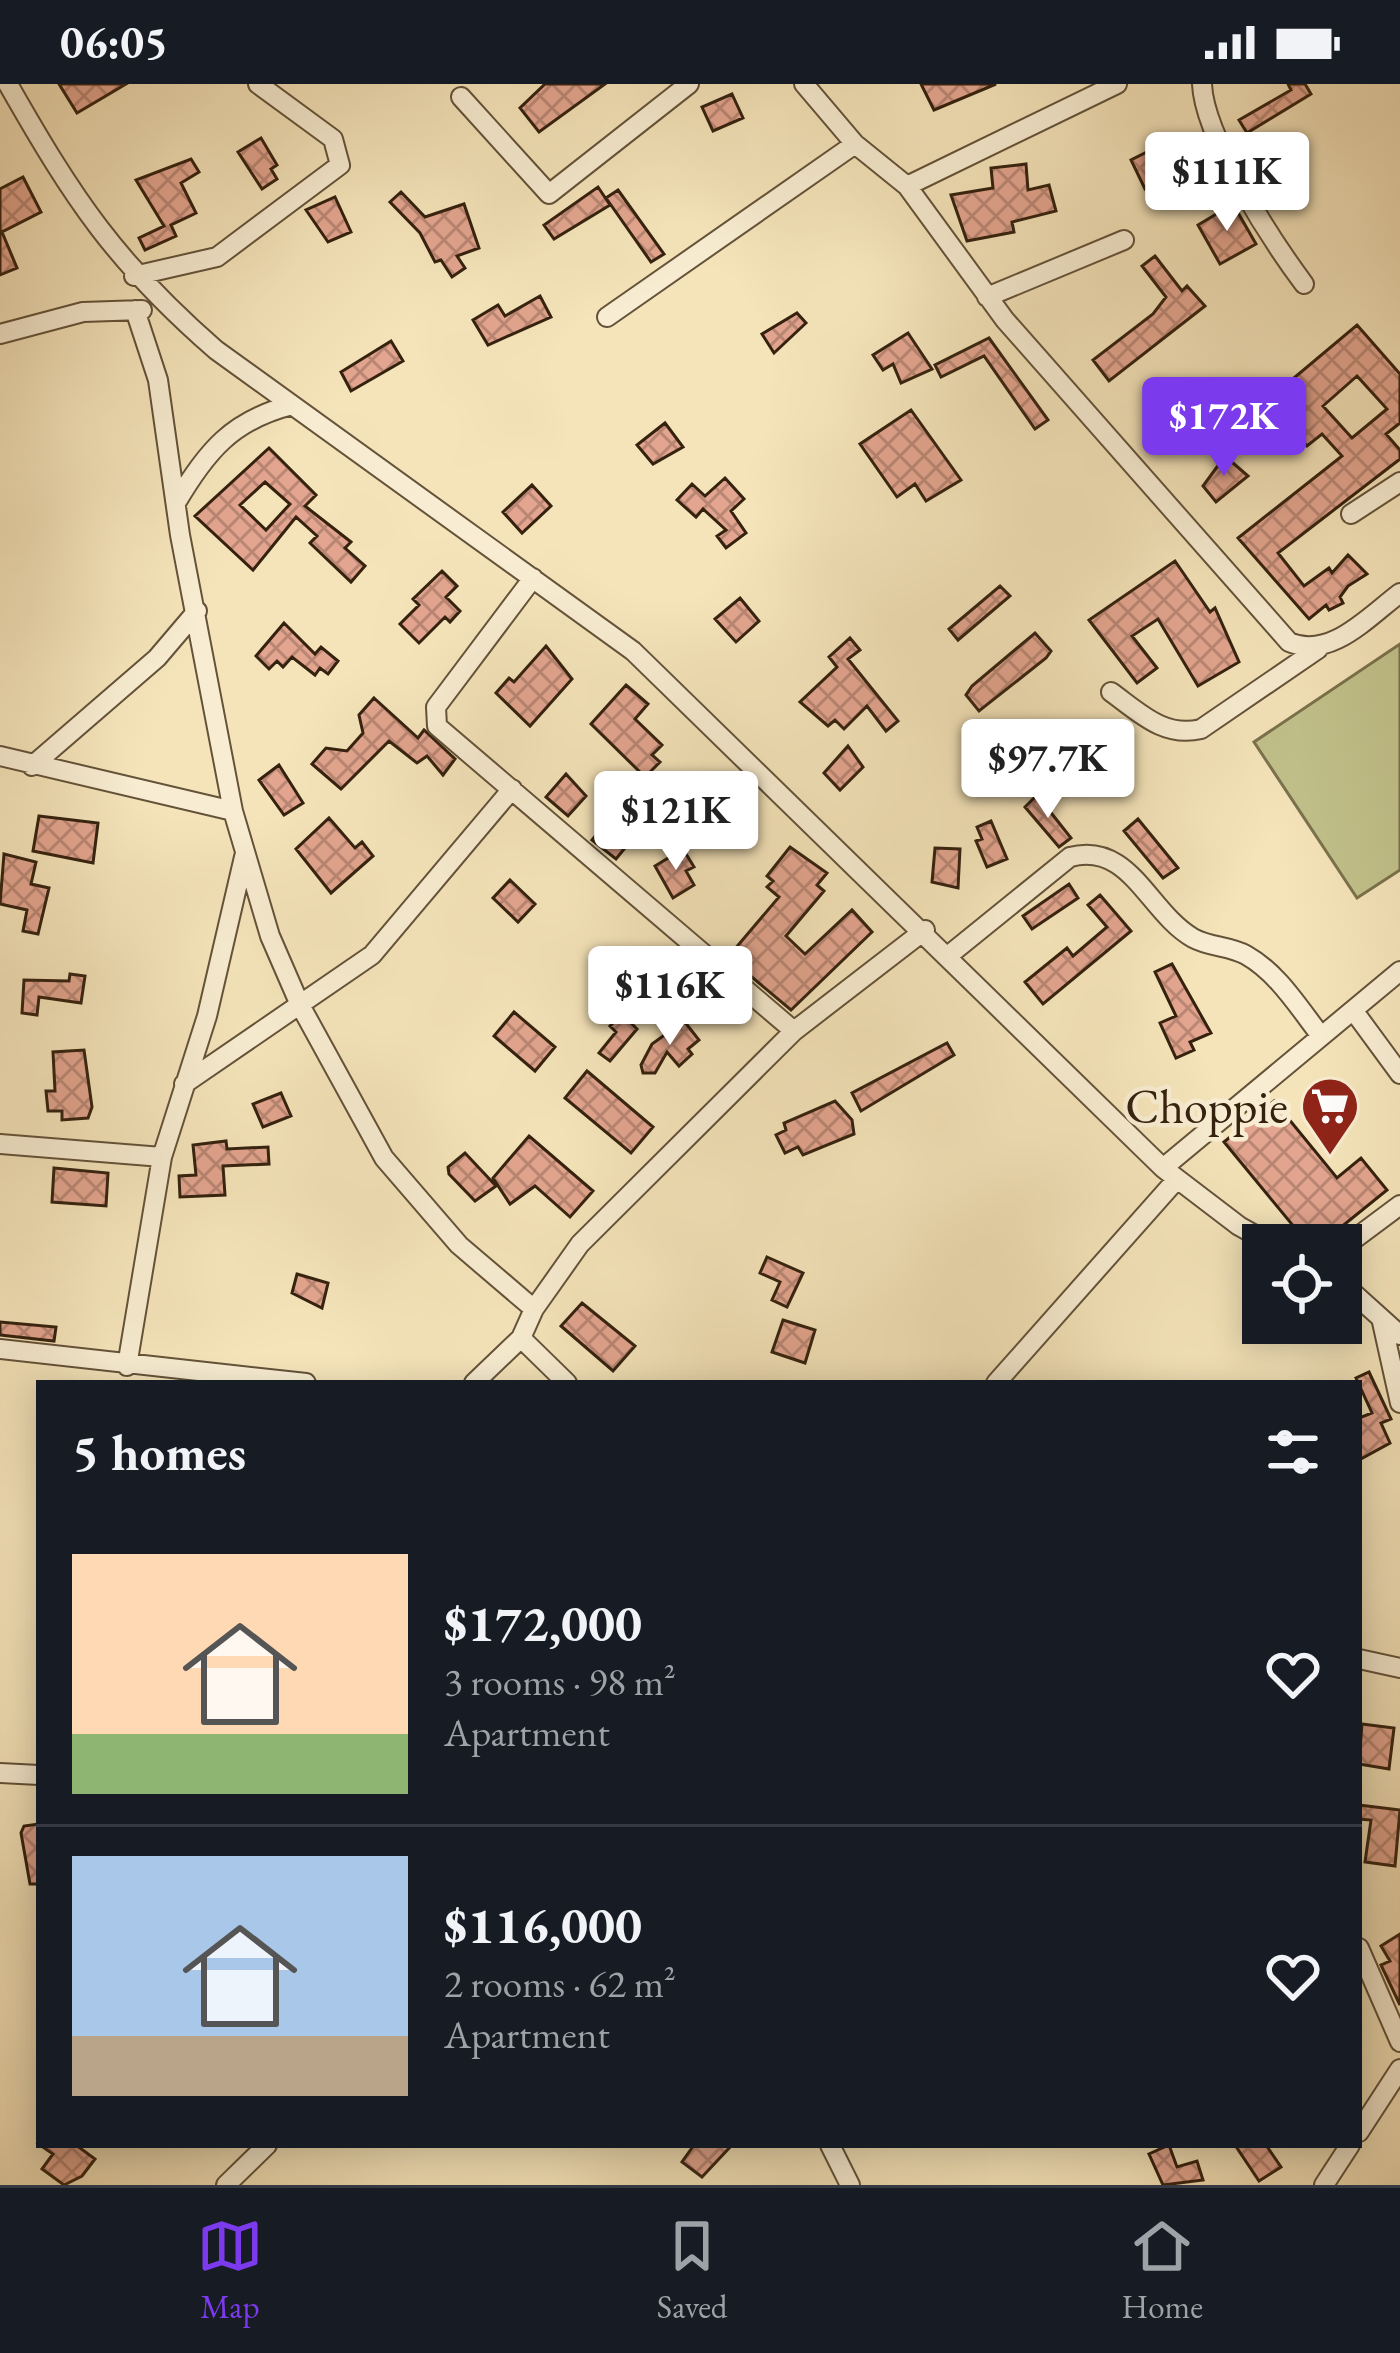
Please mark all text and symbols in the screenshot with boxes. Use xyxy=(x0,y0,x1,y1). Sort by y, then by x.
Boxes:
text: 06:05 xyxy=(60,13,168,71)
pin: $111K xyxy=(1143,132,1311,234)
text: $111K xyxy=(1172,145,1282,196)
pin: $172K xyxy=(1140,377,1308,479)
text: $172K xyxy=(1169,390,1279,441)
pin: $97.7K xyxy=(950,719,1146,821)
text: $97.7K xyxy=(988,732,1108,783)
pin: $121K xyxy=(592,771,760,873)
text: $121K xyxy=(621,784,731,835)
pin: $116K xyxy=(586,946,754,1048)
text: $116K xyxy=(615,959,725,1010)
place label: Choppie xyxy=(1125,1075,1288,1137)
supermarket icon: Choppie xyxy=(1299,1075,1361,1157)
map controls xyxy=(1242,1224,1362,1344)
button: locate xyxy=(1242,1224,1362,1344)
text: 5 homes xyxy=(72,1419,246,1485)
icon: filters xyxy=(1260,1419,1326,1485)
text: $172,000 xyxy=(444,1590,642,1656)
icon: home xyxy=(168,1602,312,1746)
icon: heart xyxy=(1260,1641,1326,1707)
text: 3 rooms · 98 m² xyxy=(444,1656,676,1707)
text: Apartment xyxy=(444,1707,610,1758)
text: $116,000 xyxy=(444,1892,642,1958)
icon: home xyxy=(168,1904,312,2048)
icon: heart xyxy=(1260,1943,1326,2009)
text: 2 rooms · 62 m² xyxy=(444,1958,676,2009)
text: Apartment xyxy=(444,2009,610,2060)
tab: Map xyxy=(197,2213,263,2328)
tab: Saved xyxy=(657,2213,728,2328)
tab: Home xyxy=(1121,2213,1203,2328)

